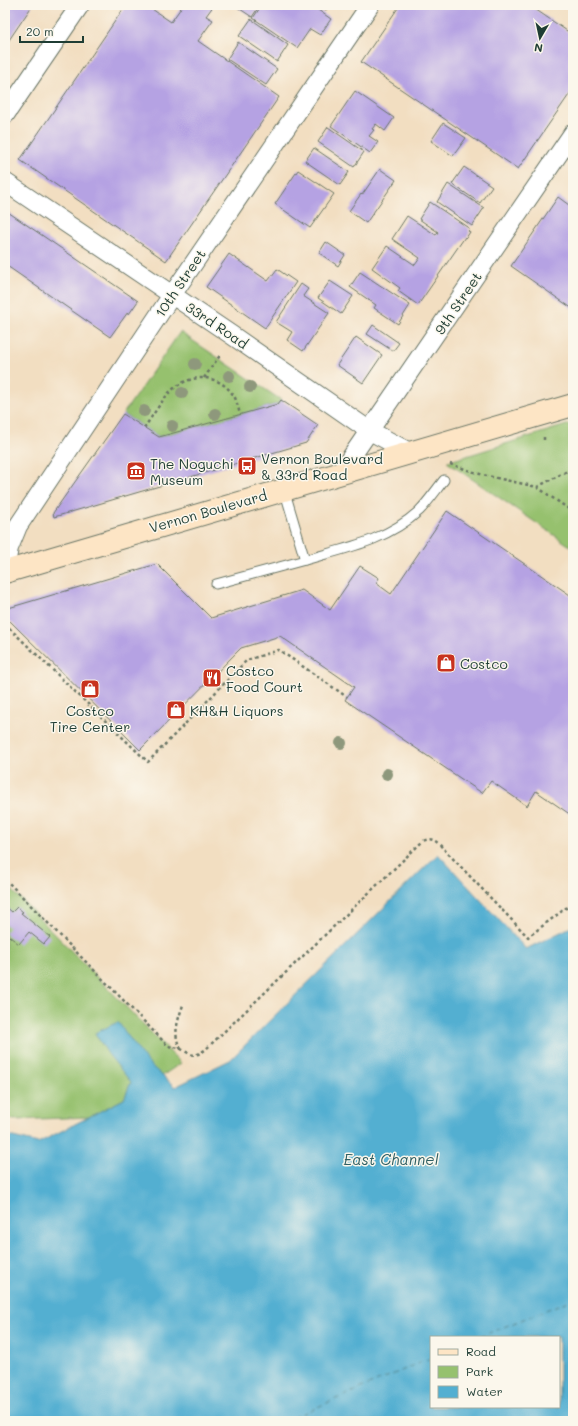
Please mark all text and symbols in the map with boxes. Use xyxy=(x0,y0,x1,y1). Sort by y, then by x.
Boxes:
scale bar xyxy=(20,18,83,44)
north arrow xyxy=(520,18,560,58)
text: 20 m xyxy=(26,23,54,39)
text: N xyxy=(533,40,544,56)
street label: 10th Street xyxy=(150,245,210,321)
street label: 9th Street xyxy=(430,268,486,338)
street label: 33rd Road xyxy=(182,297,252,353)
place label: Vernon Boulevard & 33rd Road xyxy=(261,449,383,484)
place label: The Noguchi Museum xyxy=(150,454,234,489)
bus stop icon: Vernon Boulevard & 33rd Road xyxy=(236,455,258,477)
museum icon: The Noguchi Museum xyxy=(125,460,147,482)
street label: Vernon Boulevard xyxy=(147,485,269,537)
shop icon: Costco xyxy=(435,652,457,674)
place label: Costco xyxy=(460,654,508,673)
place label: Costco Food Court xyxy=(226,661,303,696)
restaurant icon: Costco Food Court xyxy=(201,667,223,689)
shop icon: Costco Tire Center xyxy=(79,678,101,700)
shop icon: KH&H Liquors xyxy=(165,699,187,721)
place label: Costco Tire Center xyxy=(50,701,130,736)
place label: KH&H Liquors xyxy=(190,701,283,720)
water label: East Channel xyxy=(344,1149,439,1169)
legend xyxy=(430,1336,560,1408)
text: Road xyxy=(466,1343,496,1359)
text: Park xyxy=(466,1363,493,1379)
text: Water xyxy=(466,1383,503,1399)

